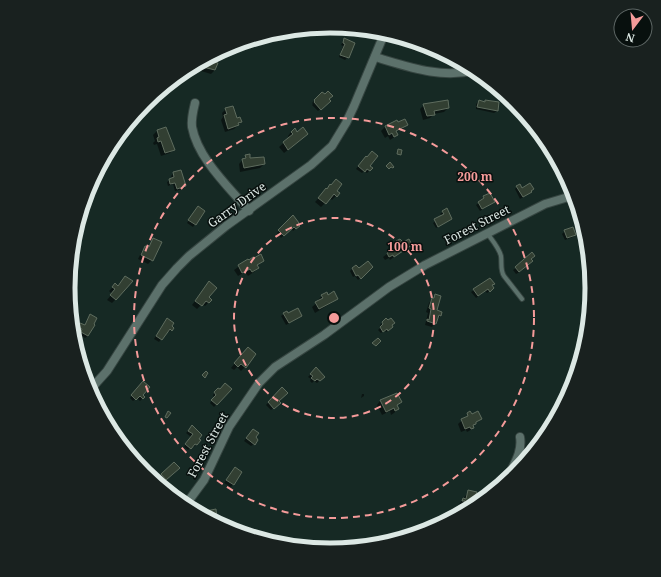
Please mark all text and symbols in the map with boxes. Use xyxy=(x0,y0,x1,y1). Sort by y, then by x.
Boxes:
north arrow xyxy=(613,8,653,48)
text: N xyxy=(624,30,636,46)
text: 200 m xyxy=(457,168,493,185)
street label: Garry Drive xyxy=(204,178,269,231)
street label: Forest Street xyxy=(441,201,513,248)
text: 100 m xyxy=(387,238,423,255)
centre of rings xyxy=(327,311,341,325)
street label: Forest Street xyxy=(183,409,232,480)

